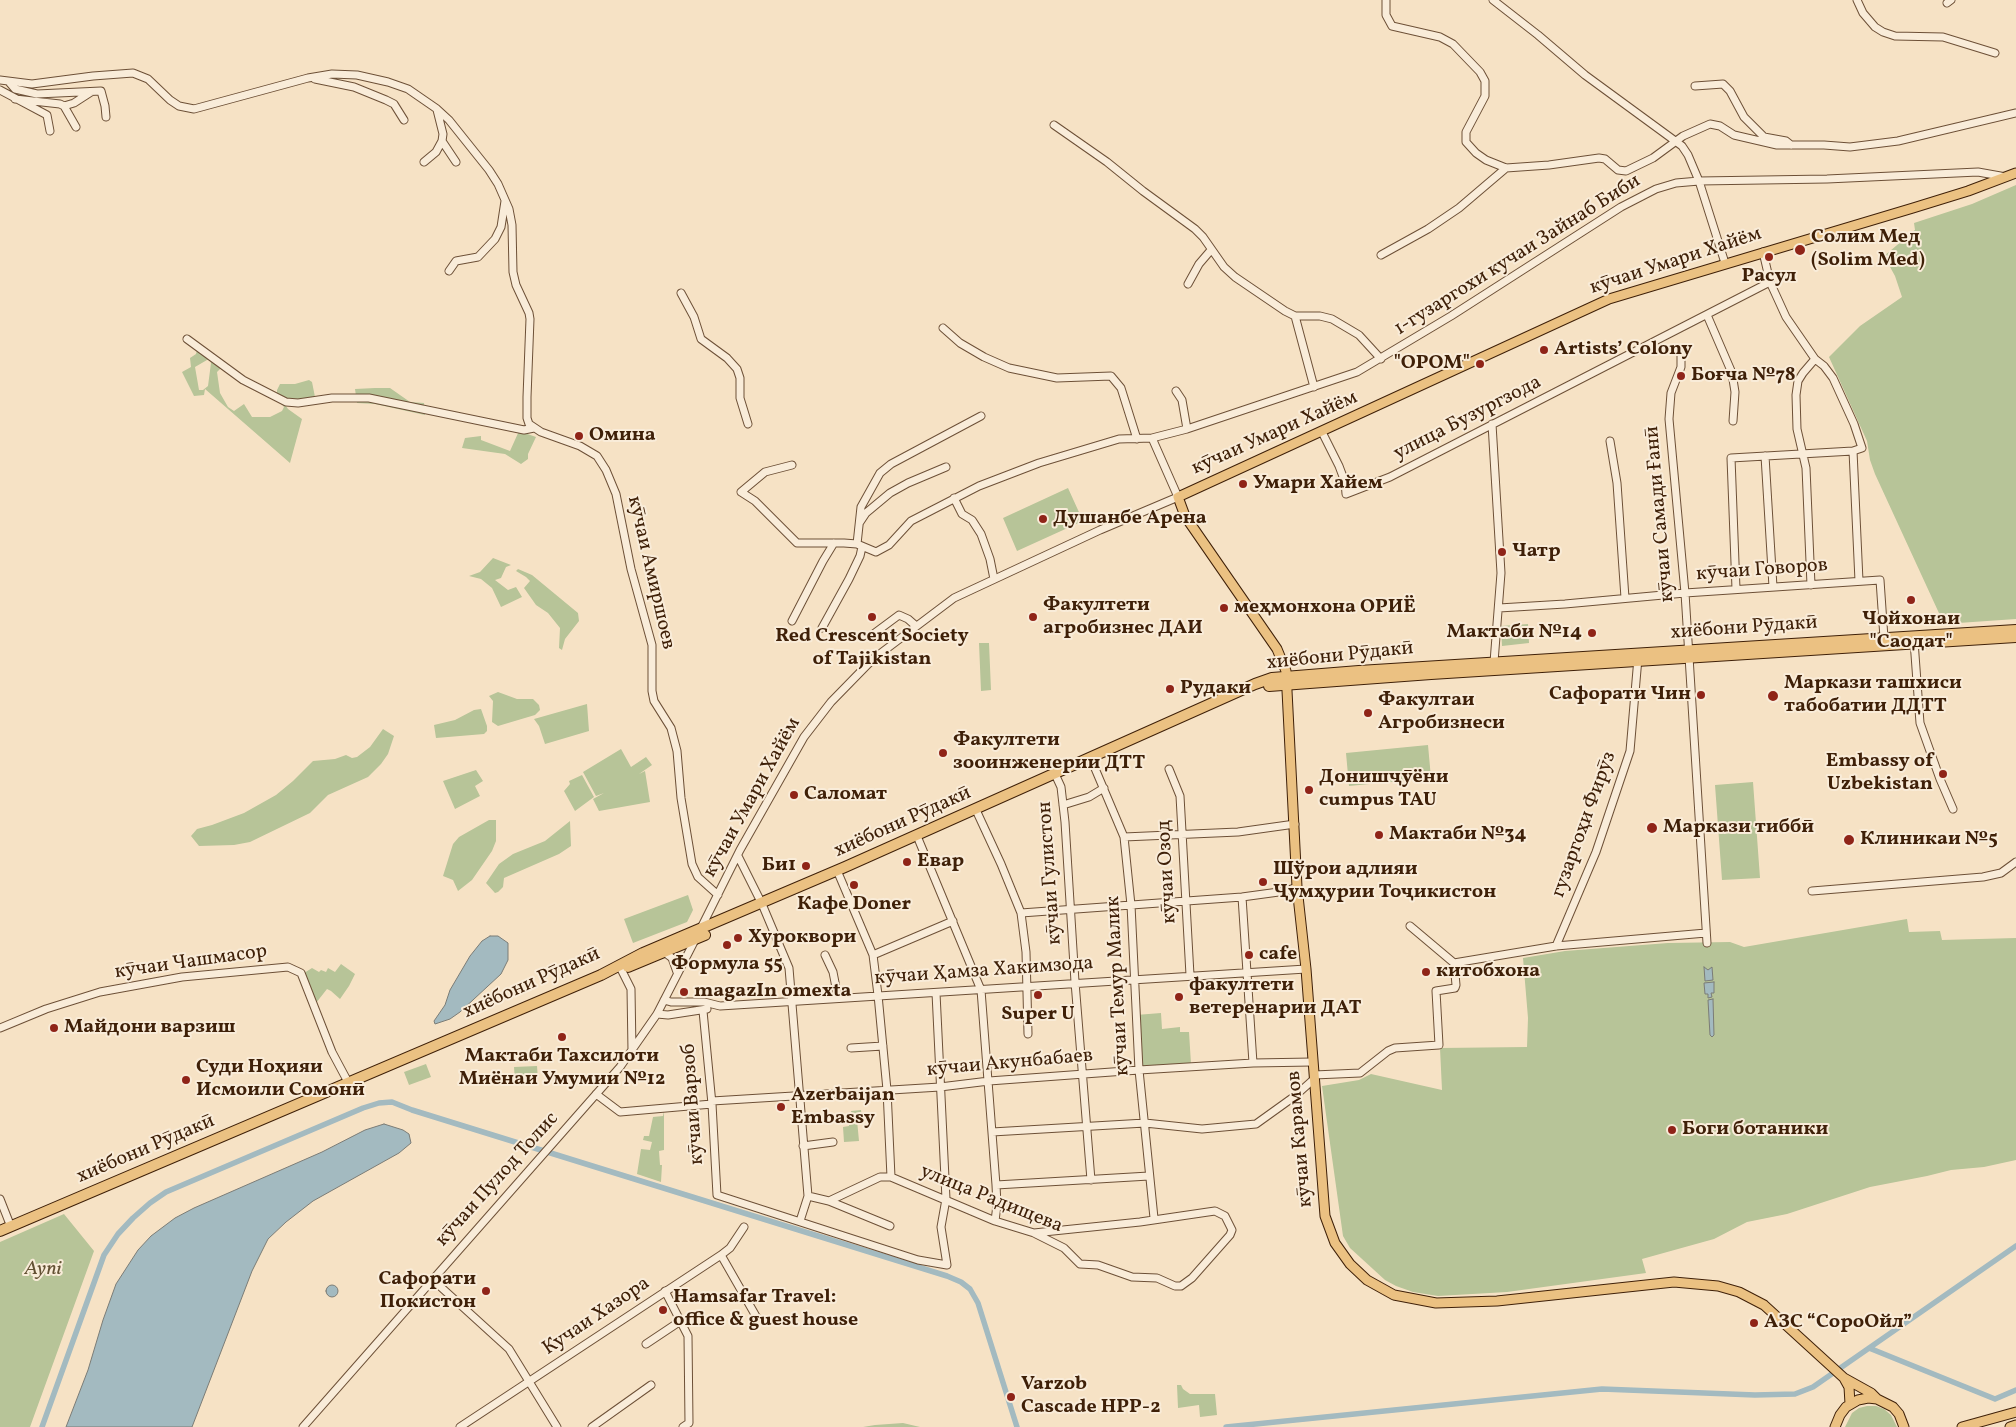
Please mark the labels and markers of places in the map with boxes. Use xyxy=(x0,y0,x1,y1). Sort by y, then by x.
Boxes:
place label: Солим Мед (Solim Med) xyxy=(1811,226,1925,273)
marker: Солим Мед (Solim Med) xyxy=(1793,243,1807,257)
marker: Расул xyxy=(1763,251,1775,263)
place label: Расул xyxy=(1741,265,1797,289)
place label: Artists’ Colony xyxy=(1554,338,1693,362)
marker: Artists’ Colony xyxy=(1538,344,1550,356)
place label: "OPOM" xyxy=(1393,352,1470,376)
marker: "OPOM" xyxy=(1474,358,1486,370)
place label: Боғча №78 xyxy=(1691,364,1796,388)
marker: Боғча №78 xyxy=(1675,370,1687,382)
place label: Омина xyxy=(589,424,656,448)
marker: Омина xyxy=(573,430,585,442)
place label: Умари Хайем xyxy=(1253,472,1383,496)
marker: Умари Хайем xyxy=(1237,478,1249,490)
place label: Душанбе Арена xyxy=(1053,507,1207,531)
marker: Душанбе Арена xyxy=(1037,513,1049,525)
place label: Чатр xyxy=(1512,540,1561,564)
marker: Чатр xyxy=(1496,546,1508,558)
place label: Факултети агробизнес ДАИ xyxy=(1043,594,1203,641)
marker: Чойхонаи "Саодат" xyxy=(1905,594,1917,606)
place label: меҳмонхона ОРИЁ xyxy=(1234,596,1416,620)
marker: меҳмонхона ОРИЁ xyxy=(1218,602,1230,614)
place label: Чойхонаи "Саодат" xyxy=(1862,608,1960,655)
marker: Red Crescent Society of Tajikistan xyxy=(866,611,878,623)
marker: Факултети агробизнес ДАИ xyxy=(1027,611,1039,623)
place label: Мактаби №14 xyxy=(1447,621,1582,645)
place label: Red Crescent Society of Tajikistan xyxy=(775,625,969,672)
marker: Мактаби №14 xyxy=(1586,627,1598,639)
place label: Маркази ташхиси табобатии ДДТТ xyxy=(1784,672,1962,719)
place label: Рудаки xyxy=(1180,677,1251,701)
marker: Рудаки xyxy=(1164,683,1176,695)
place label: Сафорати Чин xyxy=(1549,683,1691,707)
place label: Факултаи Агробизнеси xyxy=(1378,689,1505,736)
marker: Сафорати Чин xyxy=(1695,689,1707,701)
marker: Маркази ташхиси табобатии ДДТТ xyxy=(1766,689,1780,703)
marker: Факултаи Агробизнеси xyxy=(1362,707,1374,719)
place label: Факултети зооинженерии ДТТ xyxy=(953,729,1145,776)
marker: Факултети зооинженерии ДТТ xyxy=(937,747,949,759)
place label: Embassy of Uzbekistan xyxy=(1826,750,1933,797)
place label: Донишҷӯёни cumpus TAU xyxy=(1319,766,1449,813)
marker: Embassy of Uzbekistan xyxy=(1937,768,1949,780)
place label: Саломат xyxy=(804,783,887,807)
marker: Донишҷӯёни cumpus TAU xyxy=(1303,784,1315,796)
marker: Саломат xyxy=(788,789,800,801)
place label: Маркази тиббӣ xyxy=(1663,816,1814,840)
marker: Маркази тиббӣ xyxy=(1645,821,1659,835)
place label: Мактаби №34 xyxy=(1389,823,1527,847)
place label: Клиникаи №5 xyxy=(1860,828,1998,852)
marker: Мактаби №34 xyxy=(1373,829,1385,841)
marker: Клиникаи №5 xyxy=(1842,833,1856,847)
place label: Евар xyxy=(917,850,964,874)
place label: Би1 xyxy=(762,854,796,878)
marker: Евар xyxy=(901,856,913,868)
place label: Шўрои адлияи Ҷумҳурии Тоҷикистон xyxy=(1273,858,1496,905)
marker: Би1 xyxy=(800,860,812,872)
marker: Шўрои адлияи Ҷумҳурии Тоҷикистон xyxy=(1257,876,1269,888)
marker: Кафе Doner xyxy=(848,879,860,891)
place label: Кафе Doner xyxy=(797,893,911,917)
place label: Хуроквори xyxy=(748,926,856,950)
marker: Хуроквори xyxy=(732,932,744,944)
marker: Формула 55 xyxy=(721,939,733,951)
place label: cafe xyxy=(1259,943,1297,967)
marker: cafe xyxy=(1243,949,1255,961)
place label: Формула 55 xyxy=(671,953,783,977)
place label: китобхона xyxy=(1436,960,1540,984)
marker: китобхона xyxy=(1420,966,1432,978)
place label: факултети ветеренарии ДАТ xyxy=(1189,974,1362,1021)
place label: magazIn omexta xyxy=(694,980,852,1004)
marker: magazIn omexta xyxy=(678,986,690,998)
marker: Super U xyxy=(1032,989,1044,1001)
marker: факултети ветеренарии ДАТ xyxy=(1173,991,1185,1003)
place label: Super U xyxy=(1001,1003,1075,1027)
place label: Майдони варзиш xyxy=(64,1016,236,1040)
marker: Майдони варзиш xyxy=(48,1022,60,1034)
marker: Мактаби Тахсилоти Миёнаи Умумии №12 xyxy=(556,1031,568,1043)
place label: Мактаби Тахсилоти Миёнаи Умумии №12 xyxy=(459,1045,665,1092)
place label: Суди Ноҳияи Исмоили Сомонӣ xyxy=(196,1056,365,1103)
marker: Суди Ноҳияи Исмоили Сомонӣ xyxy=(180,1074,192,1086)
place label: Azerbaijan Embassy xyxy=(791,1084,895,1131)
marker: Azerbaijan Embassy xyxy=(775,1101,787,1113)
place label: Боги ботаники xyxy=(1682,1118,1828,1142)
marker: Боги ботаники xyxy=(1666,1124,1678,1136)
place label: Сафорати Покистон xyxy=(378,1268,476,1315)
marker: Сафорати Покистон xyxy=(480,1285,492,1297)
place label: Hamsafar Travel: office & guest house xyxy=(673,1286,858,1333)
marker: Hamsafar Travel: office & guest house xyxy=(657,1304,669,1316)
place label: АЗС “СороОйл” xyxy=(1764,1311,1912,1335)
marker: АЗС “СороОйл” xyxy=(1748,1317,1760,1329)
place label: Varzob Cascade HPP-2 xyxy=(1021,1373,1161,1420)
marker: Varzob Cascade HPP-2 xyxy=(1005,1391,1017,1403)

